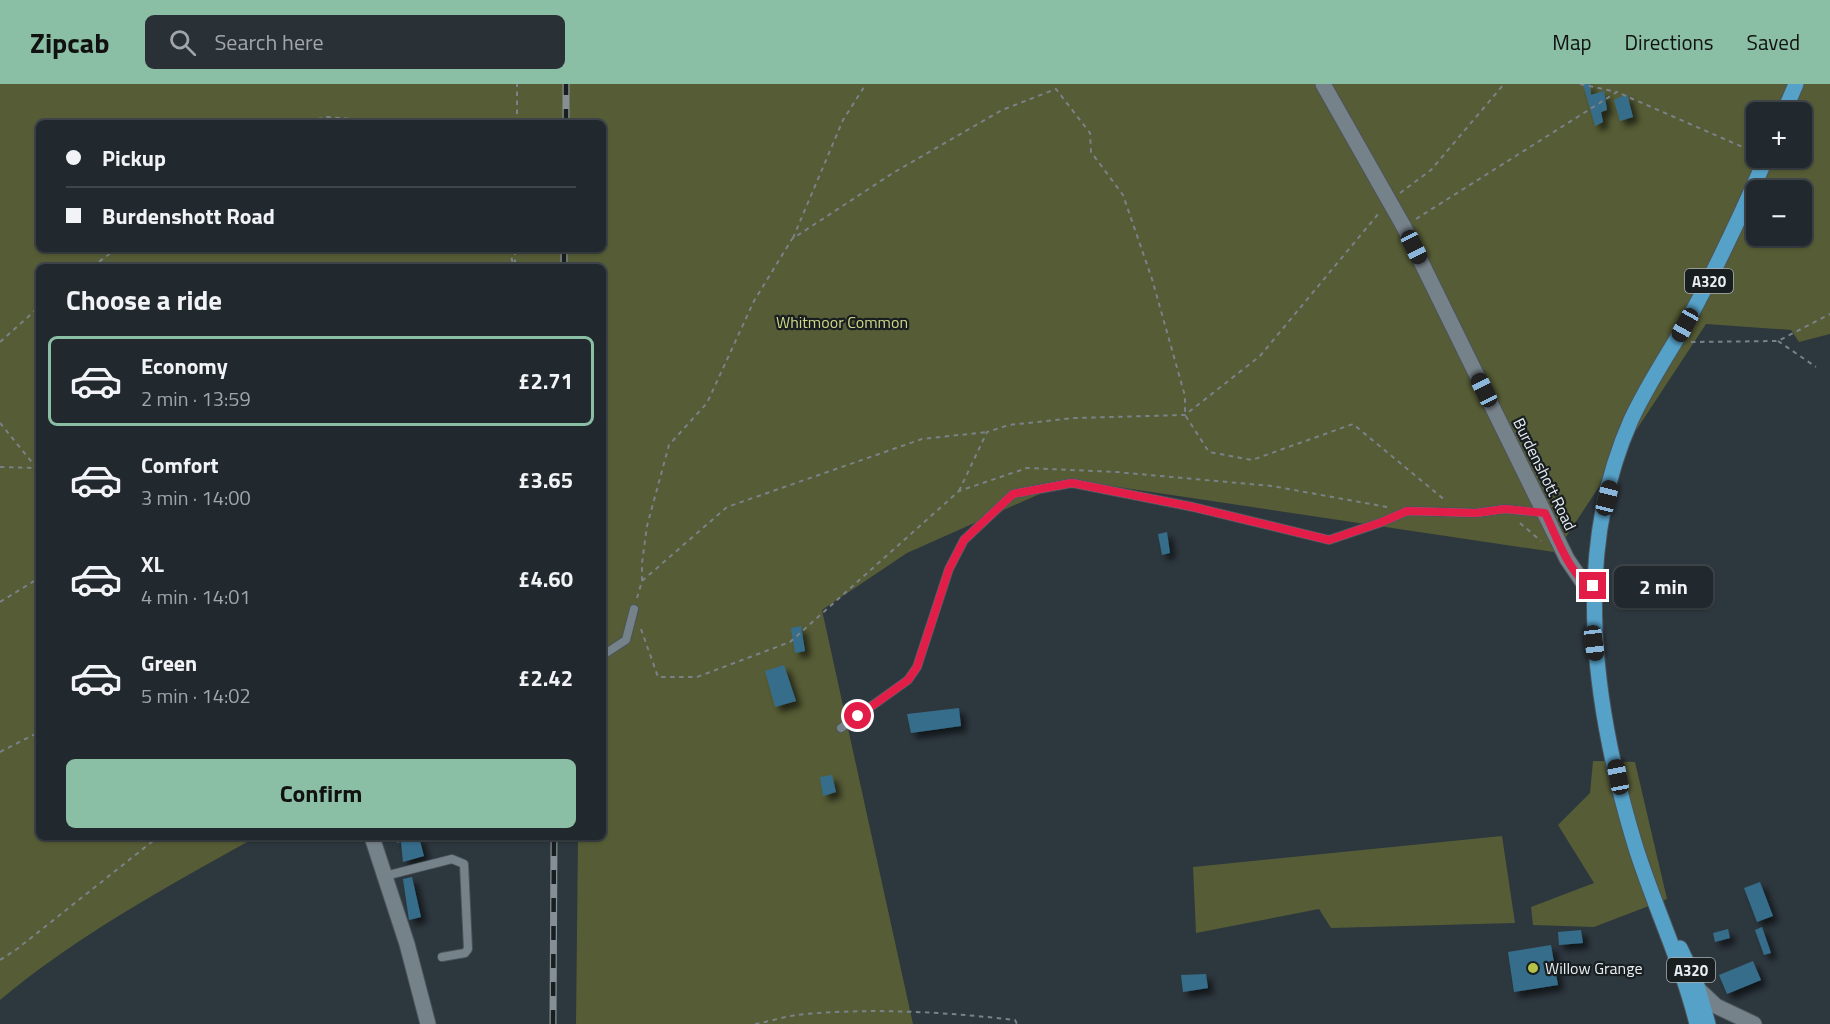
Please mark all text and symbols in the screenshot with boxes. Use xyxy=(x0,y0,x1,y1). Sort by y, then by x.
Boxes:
search box xyxy=(145,15,565,69)
text: Zipcab xyxy=(30,21,109,64)
text: Search here xyxy=(214,25,324,59)
icon: search xyxy=(166,26,199,59)
text: Map xyxy=(1552,26,1592,58)
text: Directions xyxy=(1625,26,1714,58)
text: Saved xyxy=(1747,26,1800,58)
map controls xyxy=(1746,102,1812,246)
button: + xyxy=(1746,102,1812,168)
text: Pickup xyxy=(102,141,166,175)
button: − xyxy=(1746,180,1812,246)
text: Burdenshott Road xyxy=(102,199,275,233)
car xyxy=(1398,227,1430,267)
road number: A320 xyxy=(1685,269,1733,293)
text: Choose a ride xyxy=(66,279,222,320)
car xyxy=(1668,305,1702,345)
park label: Whitmoor Common xyxy=(776,310,908,334)
text: Economy xyxy=(141,349,228,383)
icon: car xyxy=(69,354,123,408)
text: £2.71 xyxy=(518,364,573,398)
car xyxy=(1468,370,1500,410)
text: 2 min · 13:59 xyxy=(141,383,251,414)
street label: Burdenshott Road xyxy=(1507,414,1583,534)
text: Comfort xyxy=(141,448,219,482)
icon: car xyxy=(69,453,123,507)
text: £3.65 xyxy=(518,463,573,497)
car xyxy=(1594,478,1620,518)
text: 3 min · 14:00 xyxy=(141,482,251,513)
text: XL xyxy=(141,547,164,581)
icon: car xyxy=(69,552,123,606)
text: £4.60 xyxy=(518,562,573,596)
callout: 2 min xyxy=(1614,565,1713,607)
text: 2 min xyxy=(1639,571,1688,602)
route end xyxy=(1579,572,1606,599)
text: 4 min · 14:01 xyxy=(141,581,251,612)
car xyxy=(1583,624,1605,662)
text: Green xyxy=(141,646,197,680)
icon: car xyxy=(69,651,123,705)
text: £2.42 xyxy=(518,661,573,695)
text: 5 min · 14:02 xyxy=(141,680,251,711)
route start xyxy=(844,702,871,729)
car xyxy=(1606,758,1630,796)
button: Confirm xyxy=(66,759,576,828)
place label: Willow Grange xyxy=(1545,956,1642,980)
road number: A320 xyxy=(1667,958,1715,982)
marker: Willow Grange xyxy=(1526,961,1540,975)

